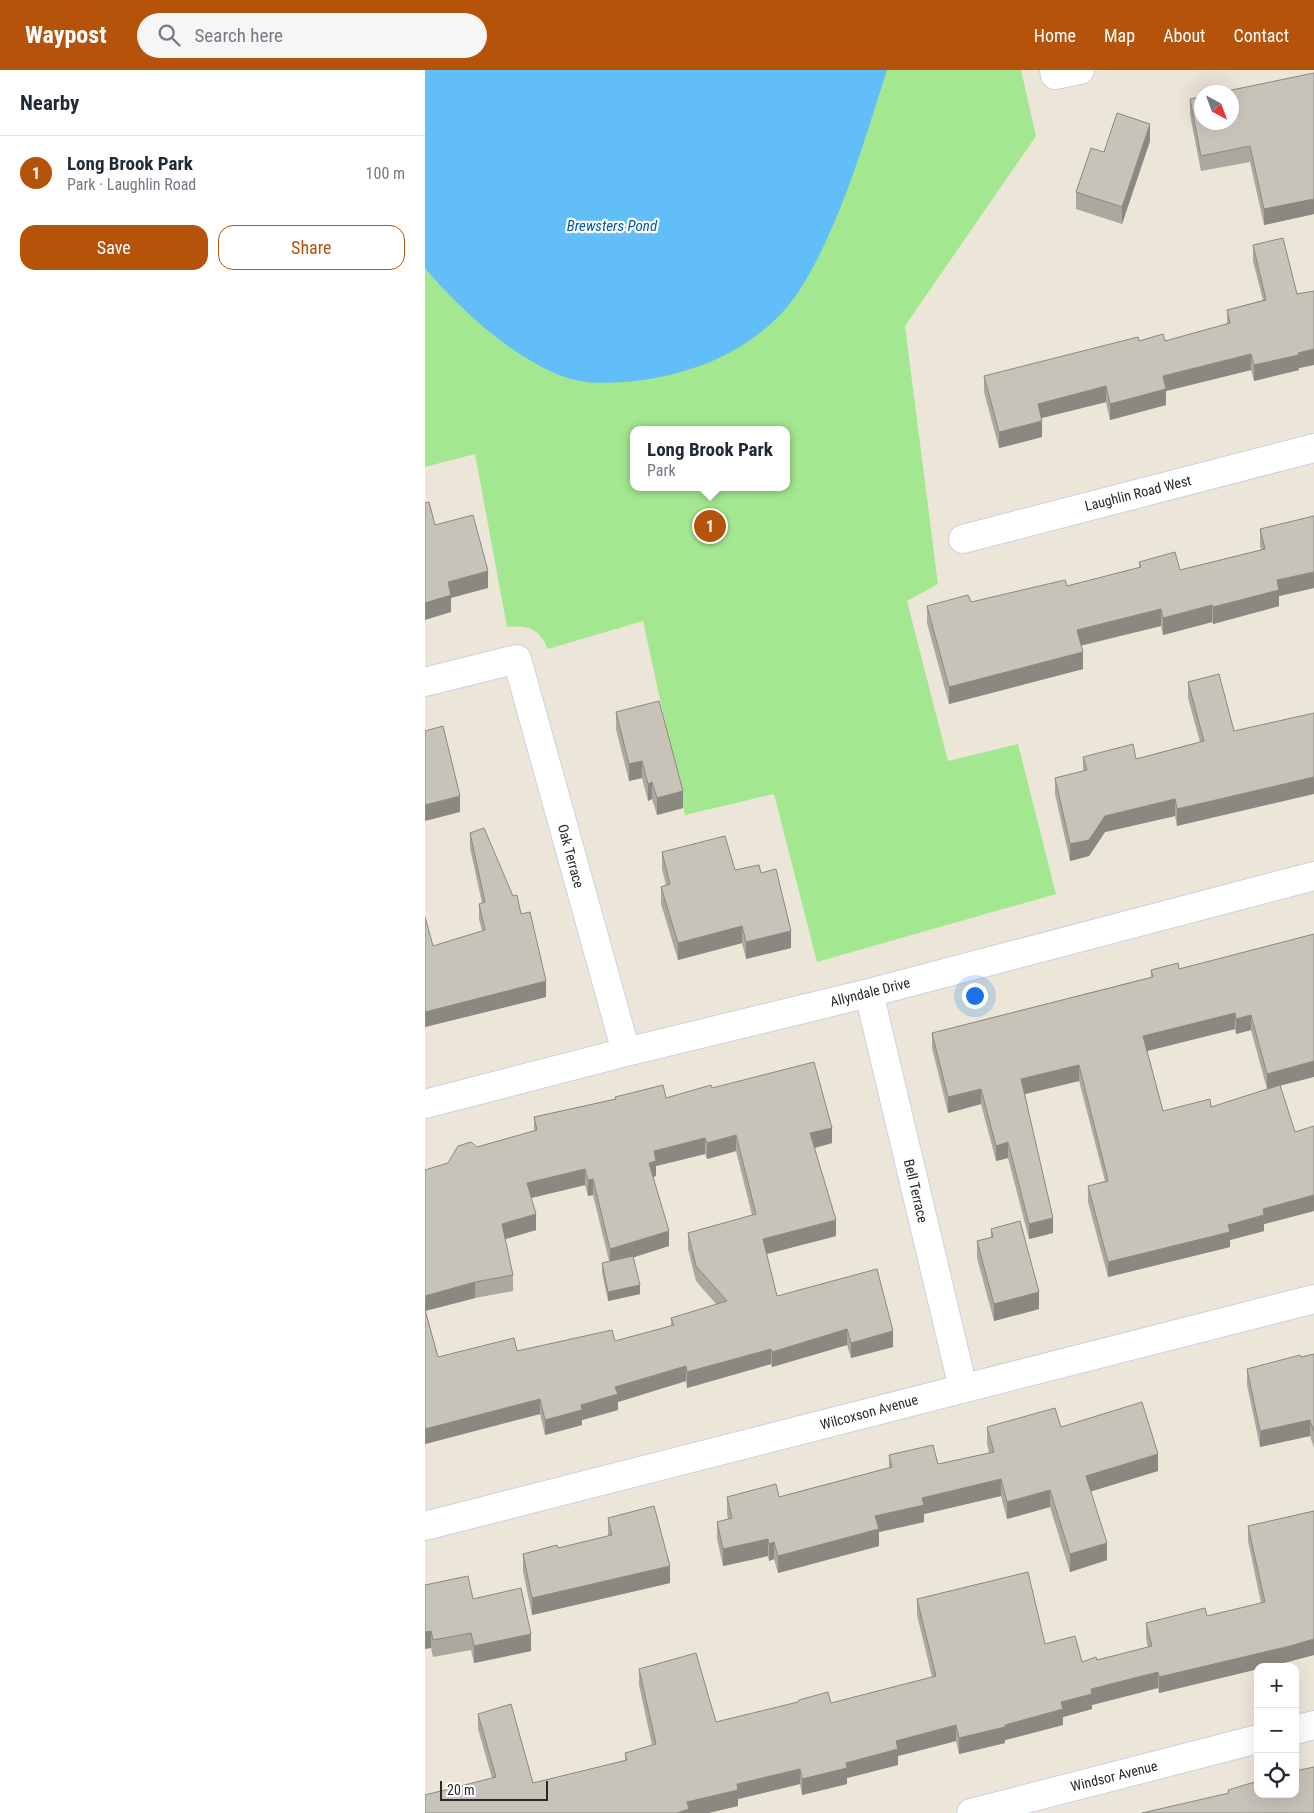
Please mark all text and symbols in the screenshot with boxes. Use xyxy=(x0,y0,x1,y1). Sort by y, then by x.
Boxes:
search box xyxy=(137,13,487,58)
text: Waypost xyxy=(25,21,107,49)
icon: search xyxy=(155,21,183,49)
text: Search here xyxy=(195,24,283,47)
text: Home xyxy=(1034,25,1076,46)
text: Map xyxy=(1104,25,1135,46)
text: About xyxy=(1163,25,1205,46)
text: Contact xyxy=(1233,25,1289,46)
north arrow xyxy=(1194,85,1239,130)
text: Nearby xyxy=(20,91,79,115)
text: Long Brook Park xyxy=(67,152,193,175)
text: 1 xyxy=(32,164,40,183)
text: 100 m xyxy=(366,164,405,183)
text: Park · Laughlin Road xyxy=(67,175,196,194)
water label: Brewsters Pond xyxy=(567,217,658,235)
button: Save xyxy=(20,225,208,270)
button: Share xyxy=(218,225,405,270)
popup xyxy=(630,426,790,491)
text: Long Brook Park xyxy=(647,438,773,461)
text: Park xyxy=(647,461,676,480)
street label: Laughlin Road West xyxy=(1083,472,1193,514)
pin: 1 xyxy=(694,507,726,545)
street label: Oak Terrace xyxy=(555,822,587,890)
street label: Allyndale Drive xyxy=(828,974,912,1010)
your location xyxy=(962,983,988,1009)
street label: Bell Terrace xyxy=(901,1158,931,1225)
street label: Wilcoxson Avenue xyxy=(818,1391,920,1433)
map controls xyxy=(1254,1663,1299,1798)
button: + xyxy=(1254,1663,1299,1708)
button: − xyxy=(1254,1708,1299,1753)
button: locate xyxy=(1254,1753,1299,1798)
street label: Windsor Avenue xyxy=(1069,1757,1159,1795)
scale bar xyxy=(440,1778,547,1801)
text: 20 m xyxy=(447,1782,475,1798)

